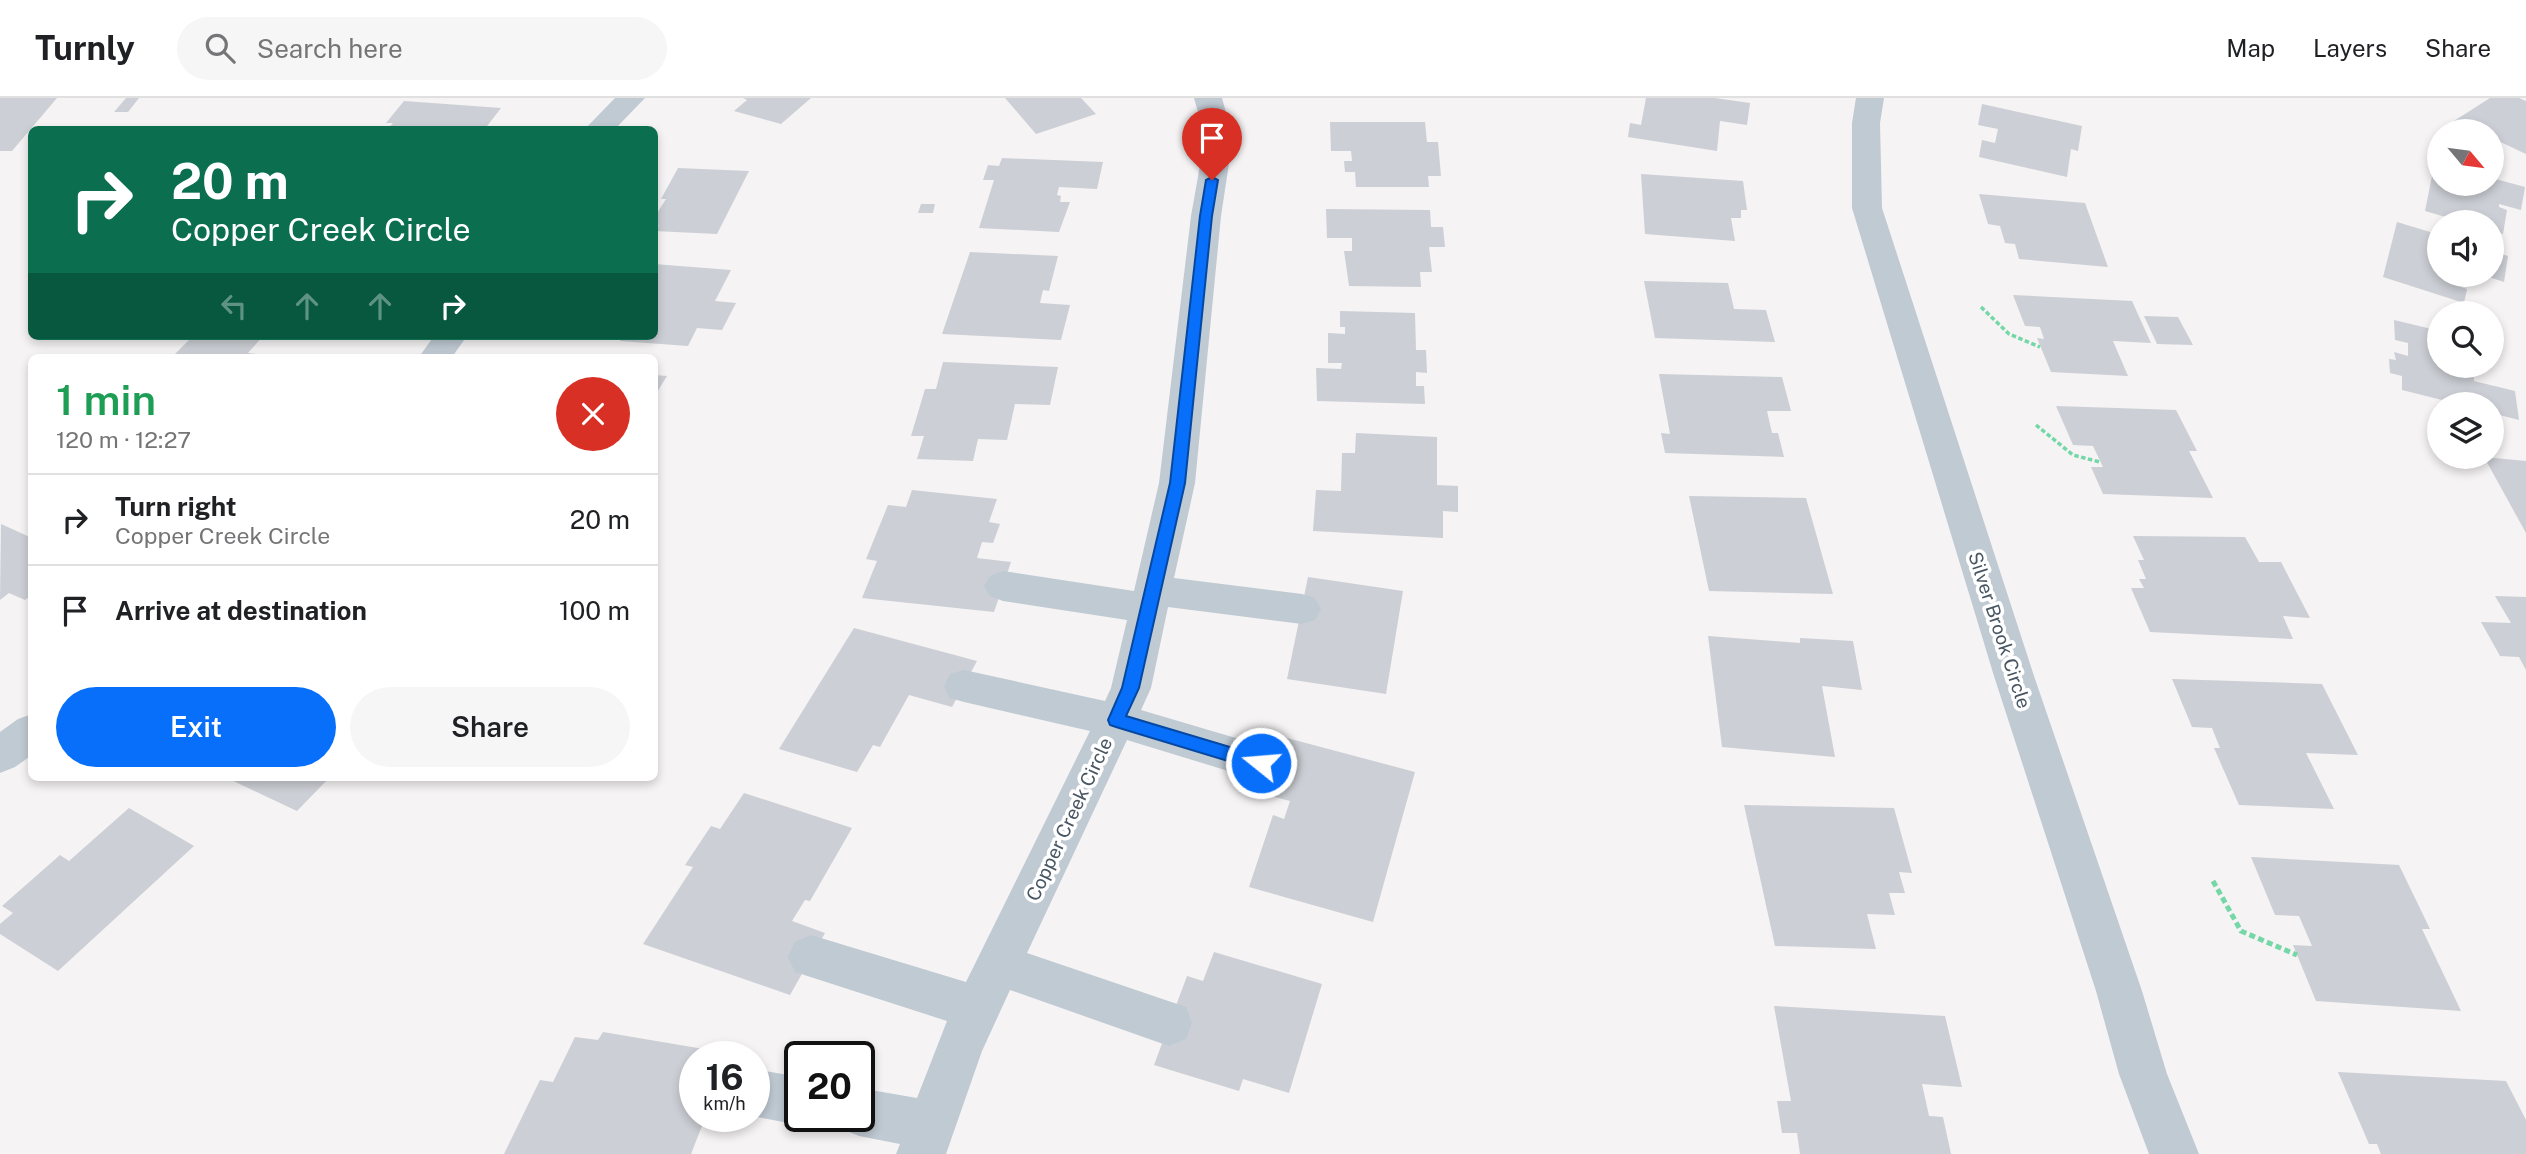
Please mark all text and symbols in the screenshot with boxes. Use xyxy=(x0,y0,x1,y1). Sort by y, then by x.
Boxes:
search box xyxy=(177,17,667,80)
text: Turnly xyxy=(35,29,135,67)
icon: search xyxy=(201,29,239,67)
text: Search here xyxy=(257,33,403,64)
text: Map xyxy=(2226,34,2275,62)
text: Layers xyxy=(2313,34,2387,62)
text: Share xyxy=(2425,34,2491,62)
pin xyxy=(1182,108,1242,180)
icon: arrive xyxy=(1193,119,1231,157)
north arrow xyxy=(2427,119,2504,196)
map controls xyxy=(2427,119,2504,469)
text: 20 m xyxy=(171,152,289,210)
icon: right xyxy=(56,154,147,245)
button: sound xyxy=(2427,210,2504,287)
text: Copper Creek Circle xyxy=(171,211,471,248)
icon: left xyxy=(215,287,253,325)
icon: ahead xyxy=(288,287,326,325)
icon: ahead xyxy=(361,287,399,325)
icon: right xyxy=(434,287,472,325)
button: search xyxy=(2427,301,2504,378)
text: 1 min xyxy=(56,375,156,424)
button: close xyxy=(556,377,630,451)
button: layers xyxy=(2427,392,2504,469)
text: 120 m · 12:27 xyxy=(56,426,191,453)
text: Turn right xyxy=(115,491,237,522)
icon: right xyxy=(56,501,94,539)
text: 20 m xyxy=(570,504,630,535)
text: Copper Creek Circle xyxy=(115,522,330,549)
street label: Silver Brook Circle xyxy=(1964,549,2036,711)
icon: arrive xyxy=(56,592,94,630)
text: Arrive at destination xyxy=(115,595,367,626)
text: 100 m xyxy=(559,595,630,626)
button: Exit xyxy=(56,687,336,767)
button: Share xyxy=(350,687,630,767)
position arrow xyxy=(1224,726,1298,800)
street label: Copper Creek Circle xyxy=(1021,734,1117,904)
speed limit sign: 20 xyxy=(784,1041,875,1132)
text: 16 xyxy=(705,1057,744,1098)
text: km/h xyxy=(703,1093,746,1114)

